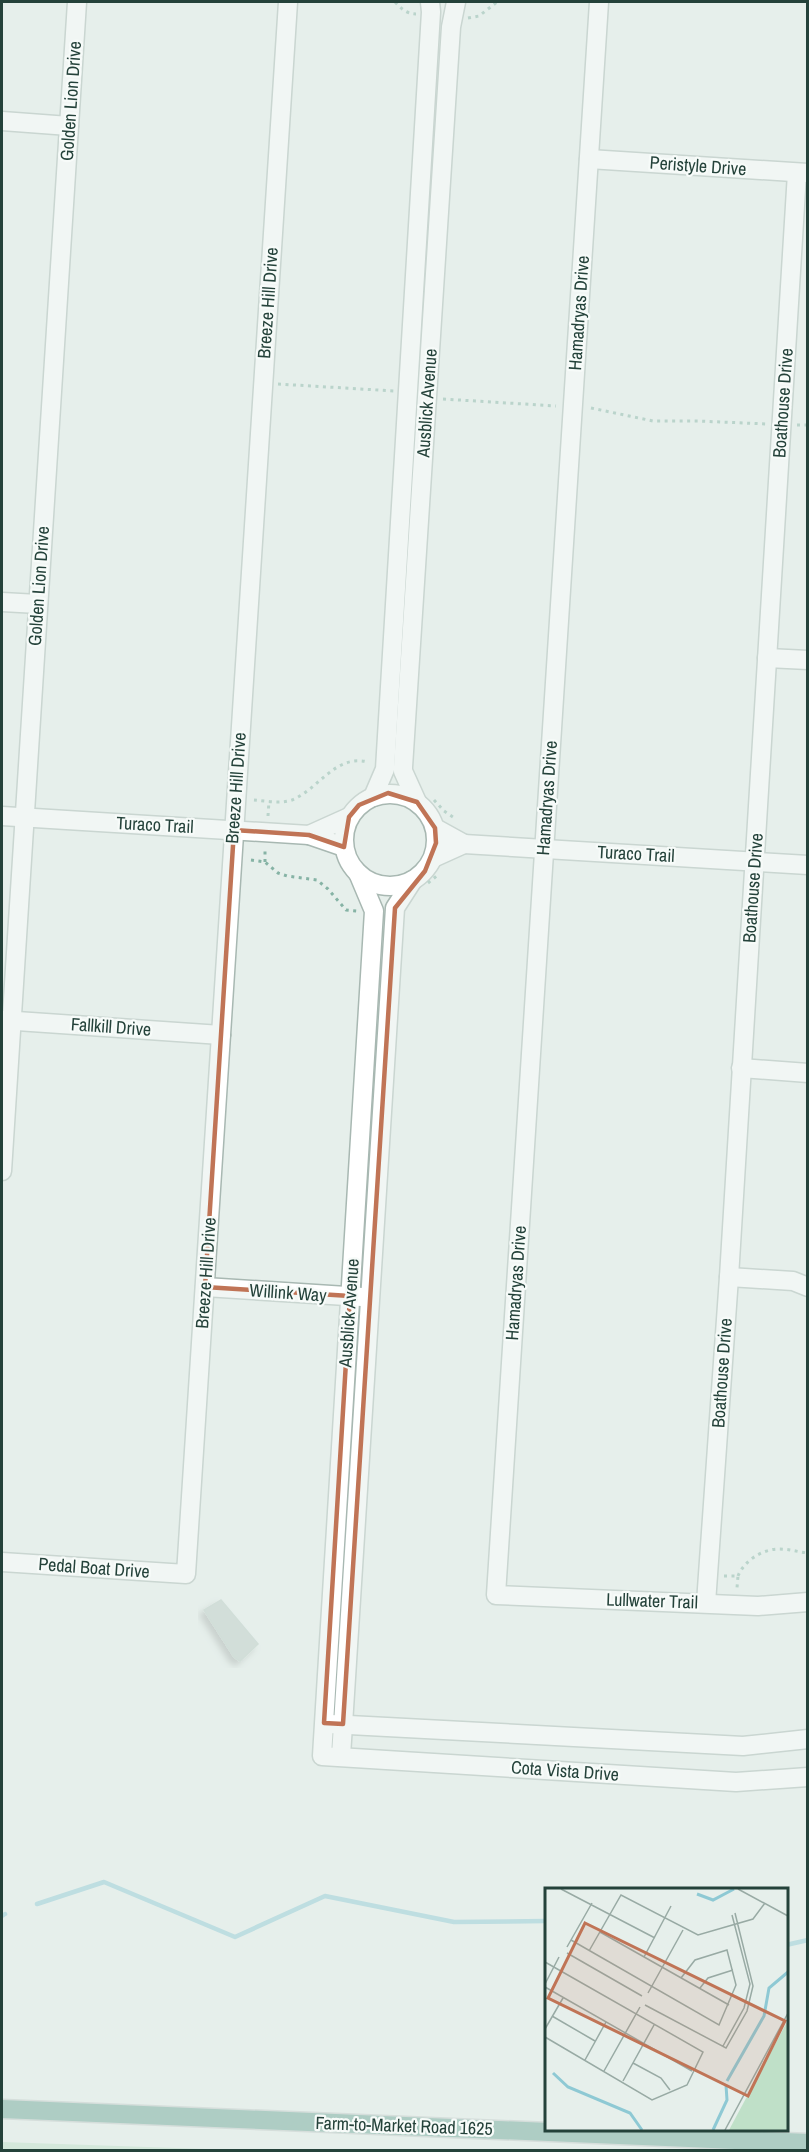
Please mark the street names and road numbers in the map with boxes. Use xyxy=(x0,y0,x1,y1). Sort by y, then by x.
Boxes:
street label: Golden Lion Drive xyxy=(54,40,87,162)
street label: Peristyle Drive xyxy=(649,150,747,181)
street label: Breeze Hill Drive xyxy=(251,246,284,359)
street label: Hamadryas Drive xyxy=(562,255,595,371)
street label: Boathouse Drive xyxy=(766,347,799,459)
street label: Ausblick Avenue xyxy=(410,348,443,459)
street label: Golden Lion Drive xyxy=(22,525,55,647)
street label: Breeze Hill Drive xyxy=(219,731,252,844)
street label: Hamadryas Drive xyxy=(530,740,563,856)
street label: Turaco Trail xyxy=(116,810,194,839)
street label: Boathouse Drive xyxy=(736,832,769,944)
street label: Turaco Trail xyxy=(597,839,675,868)
street label: Fallkill Drive xyxy=(70,1011,152,1042)
street label: Breeze Hill Drive xyxy=(189,1216,222,1329)
street label: Hamadryas Drive xyxy=(499,1225,532,1341)
street label: Ausblick Avenue xyxy=(332,1258,365,1369)
street label: Willink Way xyxy=(249,1277,328,1308)
street label: Boathouse Drive xyxy=(705,1317,738,1429)
street label: Pedal Boat Drive xyxy=(38,1551,151,1584)
street label: Lullwater Trail xyxy=(606,1586,698,1615)
street label: Cota Vista Drive xyxy=(510,1754,620,1787)
street label: Farm-to-Market Road 1625 xyxy=(315,2110,493,2141)

